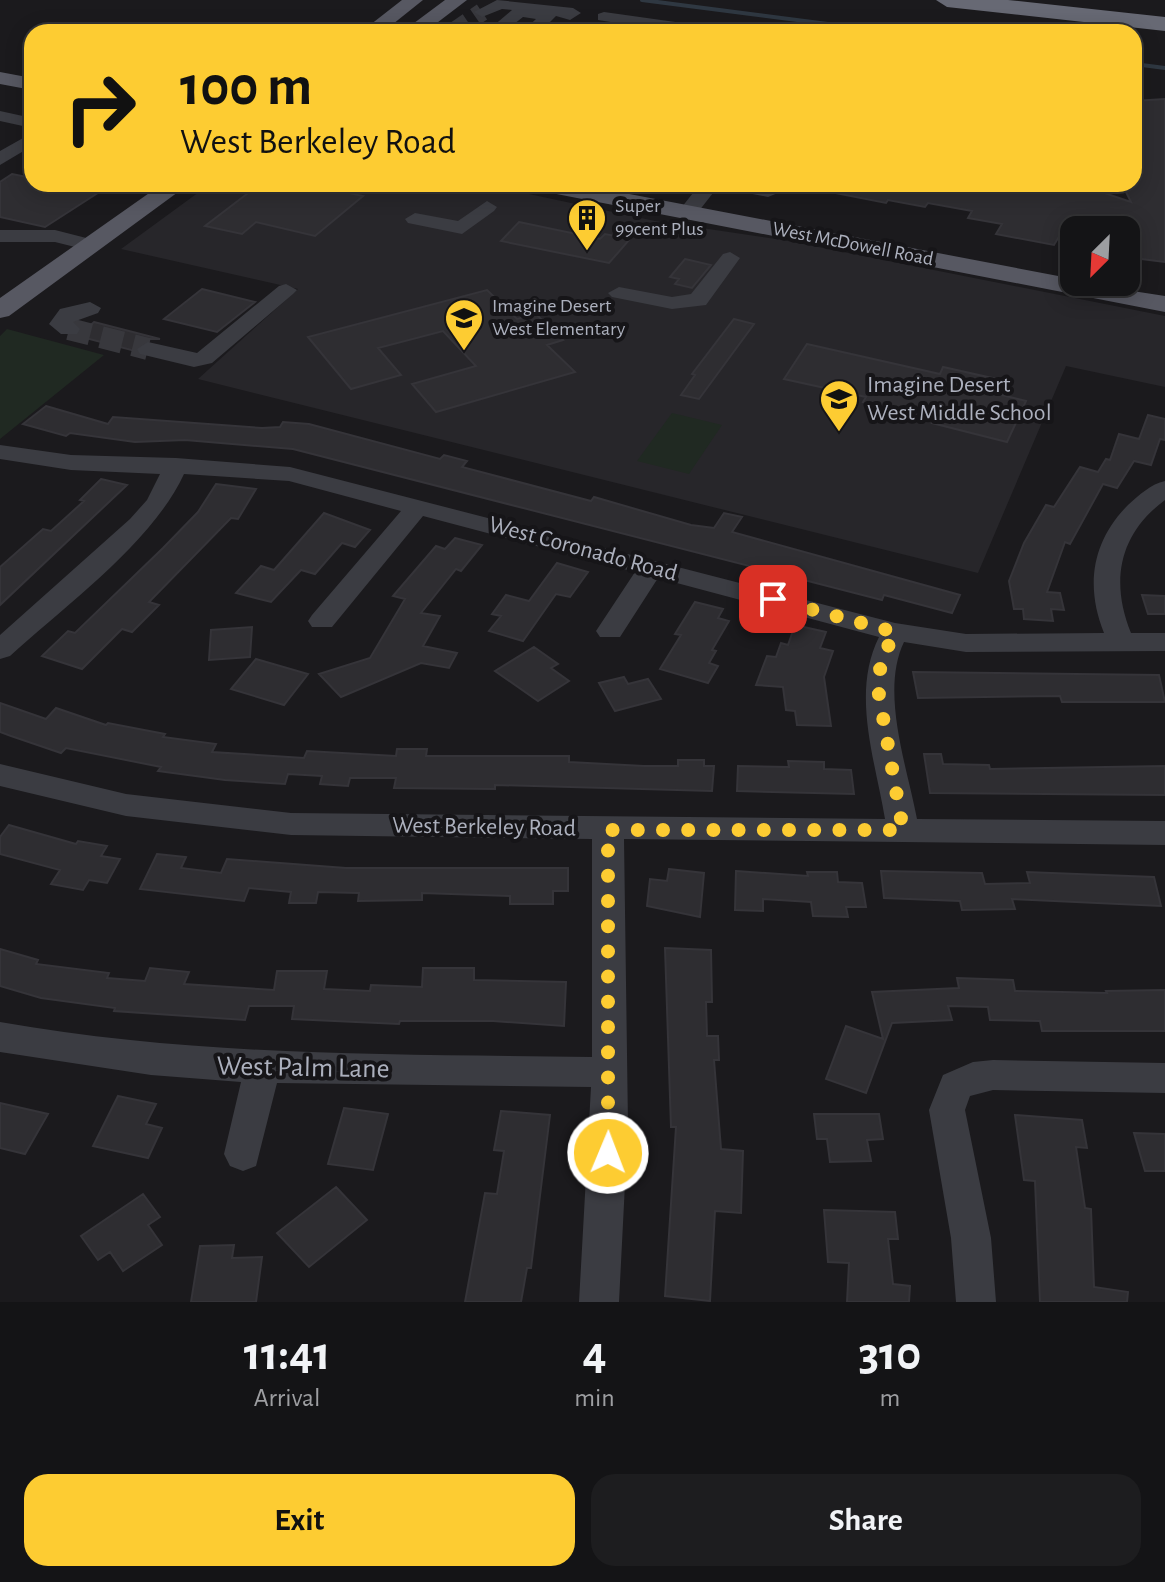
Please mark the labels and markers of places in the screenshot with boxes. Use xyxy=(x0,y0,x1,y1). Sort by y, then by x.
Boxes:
place label: Super 99cent Plus xyxy=(615,196,704,239)
building icon: Super 99cent Plus xyxy=(566,197,608,252)
place label: Imagine Desert West Elementary xyxy=(492,296,626,339)
school or university icon: Imagine Desert West Elementary xyxy=(443,297,485,352)
place label: Imagine Desert West Middle School xyxy=(867,373,1052,425)
school or university icon: Imagine Desert West Middle School xyxy=(818,378,860,433)
pin xyxy=(739,565,807,633)

